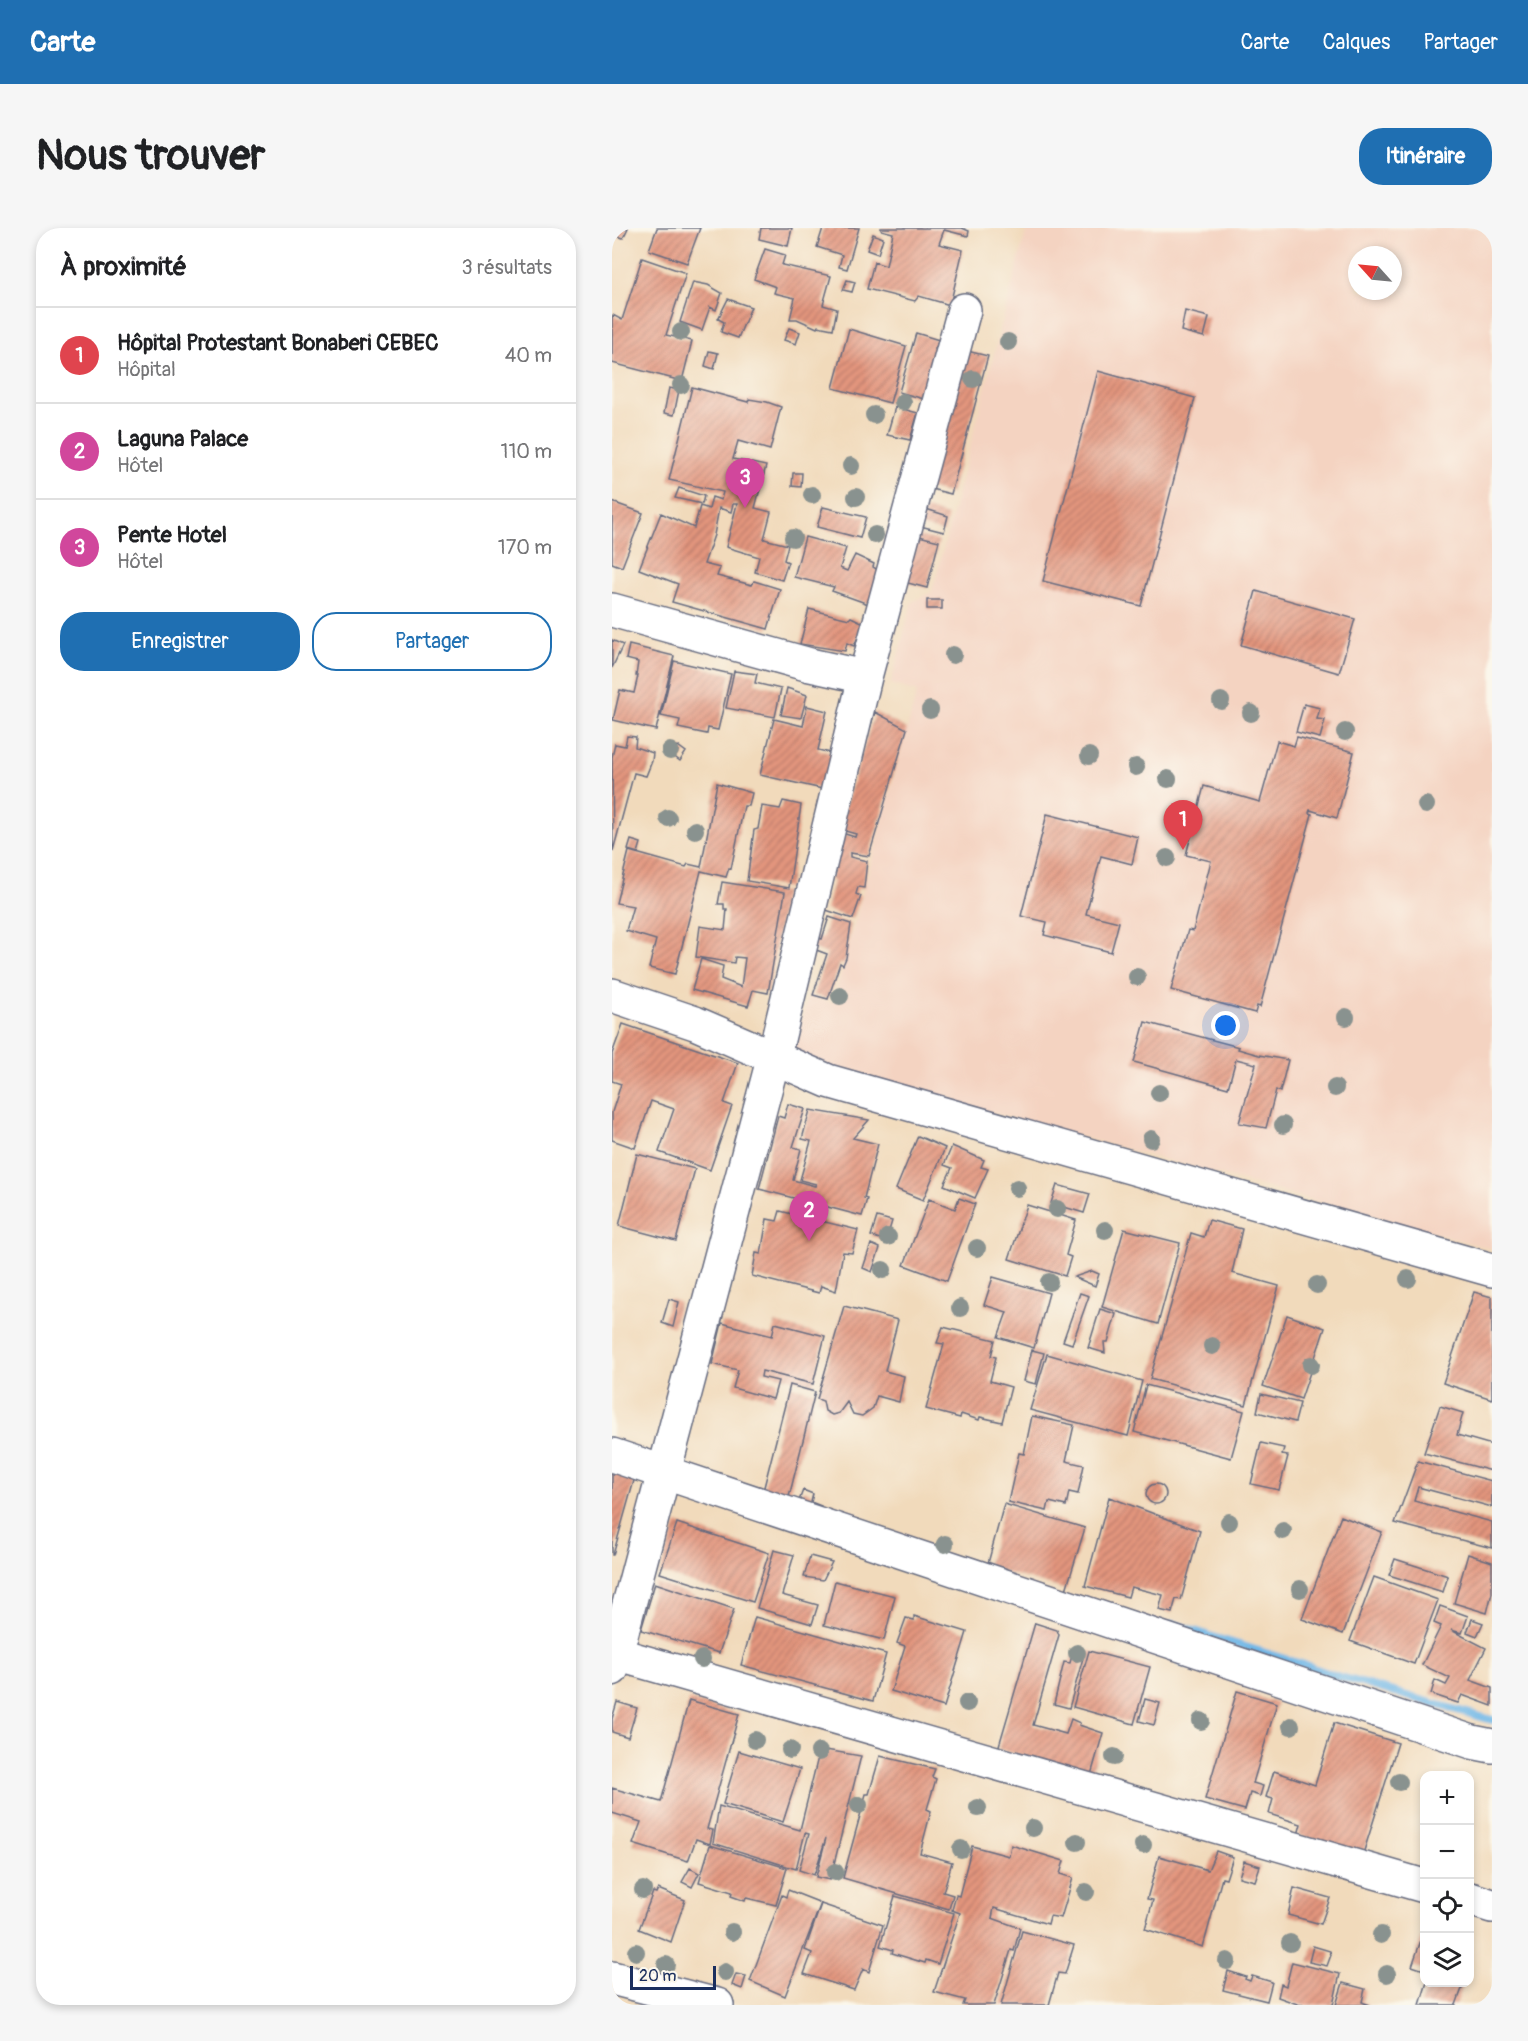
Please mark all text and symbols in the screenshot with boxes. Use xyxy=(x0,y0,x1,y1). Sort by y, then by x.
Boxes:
text: Carte xyxy=(30,25,95,60)
text: Carte xyxy=(1240,29,1289,56)
text: Calques xyxy=(1322,29,1390,56)
text: Partager xyxy=(1423,29,1498,56)
button: Itinéraire xyxy=(1359,128,1492,185)
text: Nous trouver xyxy=(36,130,265,182)
north arrow xyxy=(1348,246,1402,300)
text: À proximité xyxy=(60,251,187,283)
text: 3 résultats xyxy=(462,255,552,280)
text: Hôpital Protestant Bonaberi CEBEC xyxy=(117,329,439,357)
text: 1 xyxy=(76,343,83,368)
text: 40 m xyxy=(505,343,552,368)
text: Hôpital xyxy=(117,357,176,382)
text: Laguna Palace xyxy=(117,425,248,453)
text: 2 xyxy=(74,439,85,464)
text: 110 m xyxy=(501,439,552,464)
text: Hôtel xyxy=(117,453,163,478)
pin: 3 xyxy=(726,458,764,508)
text: Pente Hotel xyxy=(117,521,227,549)
text: 3 xyxy=(74,535,85,560)
text: 170 m xyxy=(498,535,552,560)
text: Hôtel xyxy=(117,549,163,574)
button: Enregistrer xyxy=(60,612,300,671)
button: Partager xyxy=(312,612,552,671)
pin: 1 xyxy=(1164,800,1202,850)
your location xyxy=(1211,1011,1240,1040)
pin: 2 xyxy=(790,1192,828,1241)
map controls xyxy=(1420,1771,1474,1987)
button: + xyxy=(1420,1771,1474,1825)
button: − xyxy=(1420,1825,1474,1879)
button: locate xyxy=(1420,1879,1474,1933)
button: layers xyxy=(1420,1933,1474,1987)
scale bar xyxy=(630,1963,716,1990)
text: 20 m xyxy=(639,1966,677,1986)

